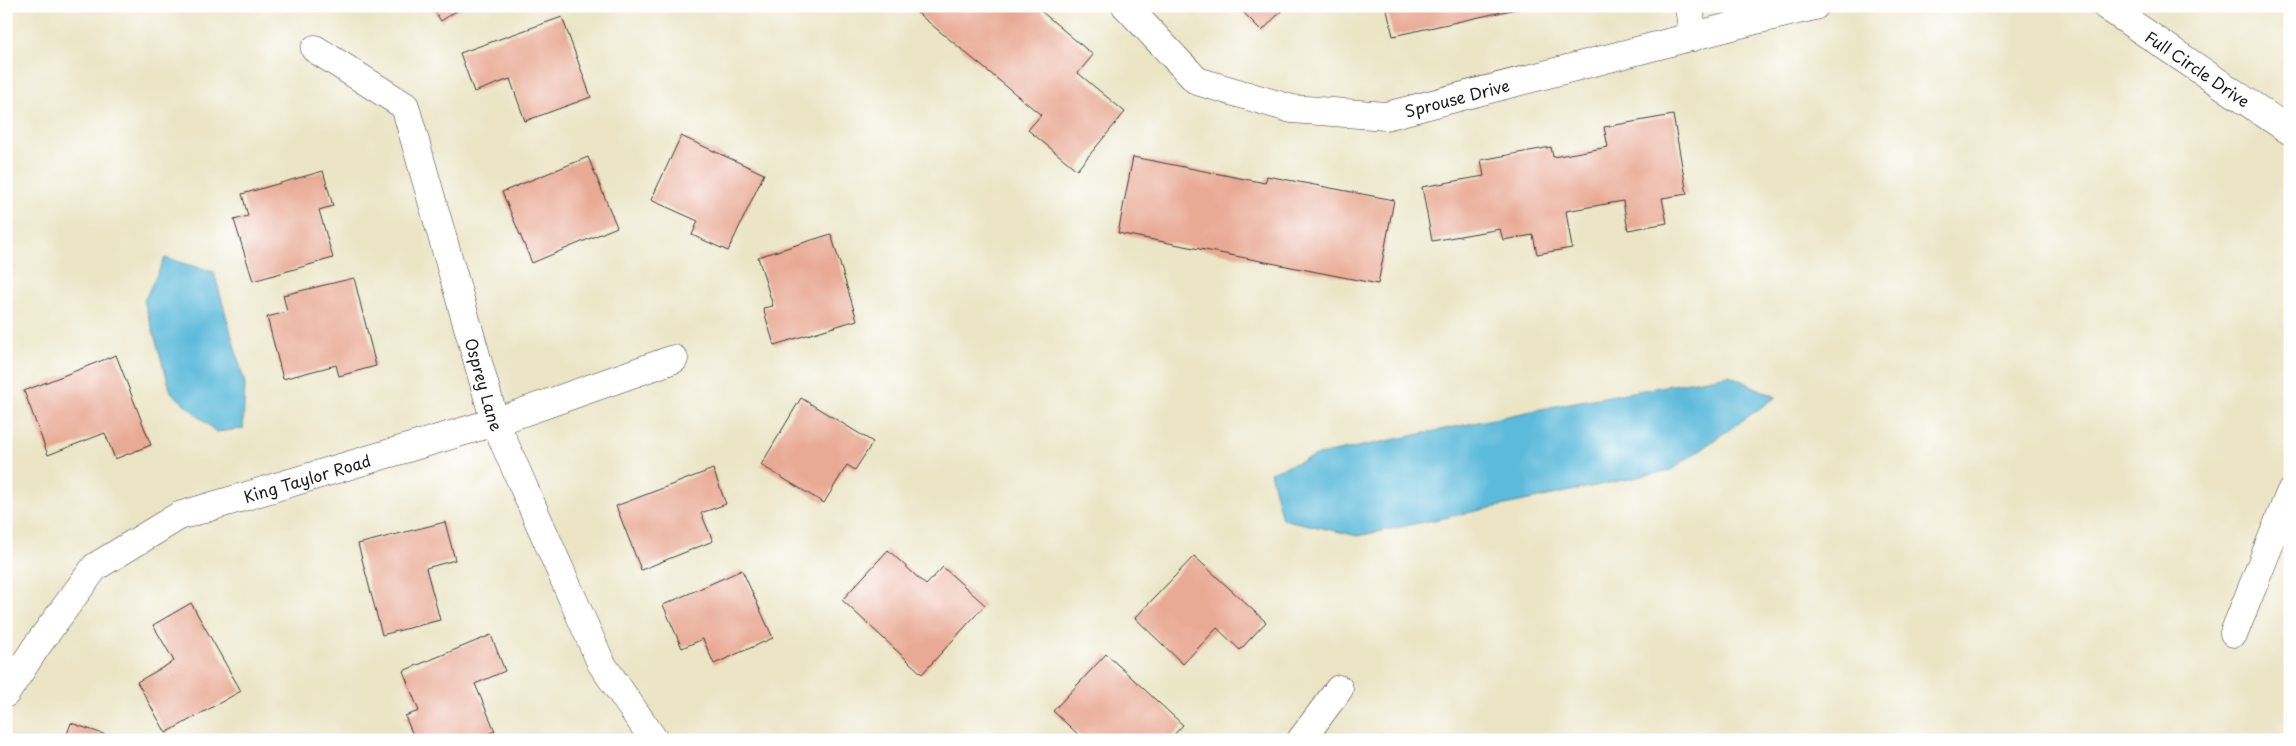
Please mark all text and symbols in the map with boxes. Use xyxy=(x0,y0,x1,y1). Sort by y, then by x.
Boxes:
street label: Full Circle Drive xyxy=(2141,24,2255,112)
street label: Sprouse Drive xyxy=(1402,72,1512,123)
street label: Osprey Lane xyxy=(460,335,510,435)
street label: King Taylor Road xyxy=(241,448,373,508)

